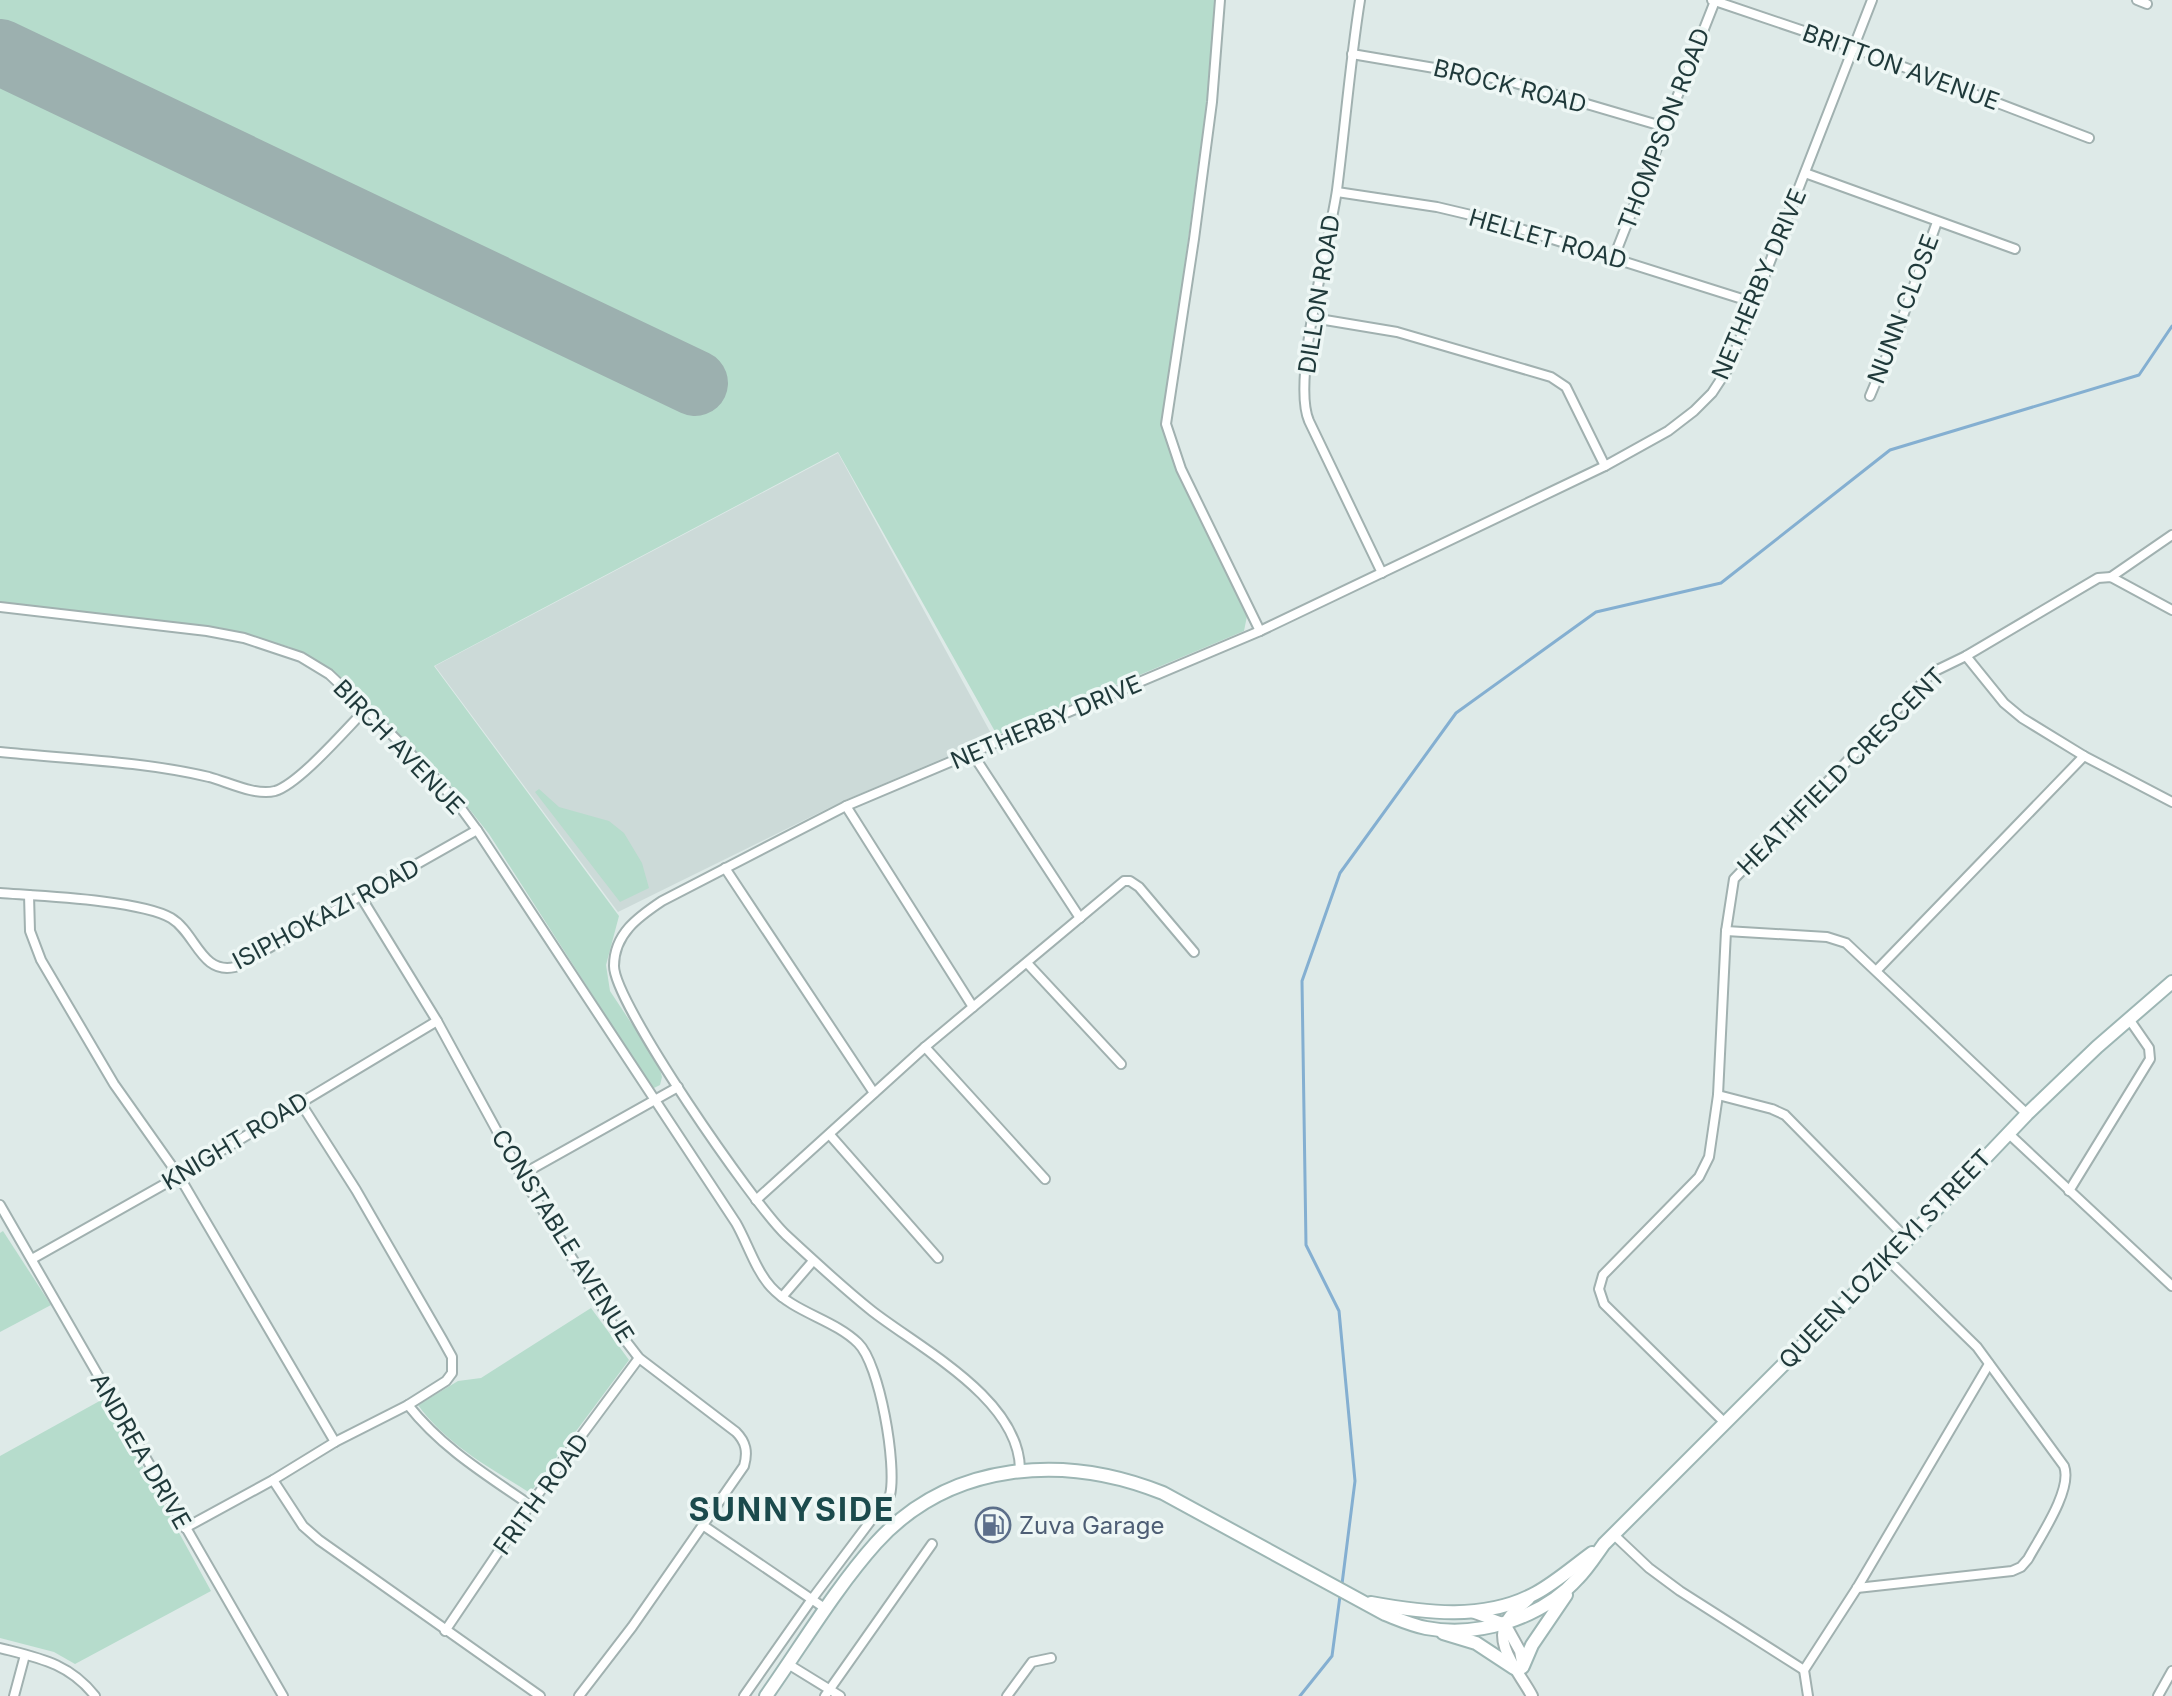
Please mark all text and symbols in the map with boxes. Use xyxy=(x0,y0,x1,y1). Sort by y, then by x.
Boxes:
street label: BRITTON AVENUE xyxy=(1799,18,2003,116)
street label: THOMPSON ROAD xyxy=(1612,24,1716,234)
street label: BROCK ROAD xyxy=(1430,53,1590,119)
street label: NETHERBY DRIVE xyxy=(1706,184,1812,384)
street label: HELLET ROAD xyxy=(1466,203,1630,275)
street label: DILLON ROAD xyxy=(1292,213,1346,375)
street label: NUNN CLOSE xyxy=(1861,230,1945,388)
street label: HEATHFIELD CRESCENT xyxy=(1731,661,1951,881)
street label: NETHERBY DRIVE xyxy=(946,669,1146,775)
street label: BIRCH AVENUE xyxy=(327,674,471,820)
street label: ISIPHOKAZI ROAD xyxy=(228,852,424,976)
street label: KNIGHT ROAD xyxy=(157,1086,313,1196)
street label: CONSTABLE AVENUE xyxy=(485,1124,641,1348)
street label: QUEEN LOZIKEYI STREET xyxy=(1773,1143,1997,1375)
street label: ANDREA DRIVE xyxy=(85,1368,197,1534)
street label: FRITH ROAD xyxy=(487,1428,595,1560)
district label: SUNNYSIDE xyxy=(688,1490,896,1529)
fuel station icon: Zuva Garage xyxy=(974,1506,1012,1544)
place label: Zuva Garage xyxy=(1019,1511,1165,1540)

